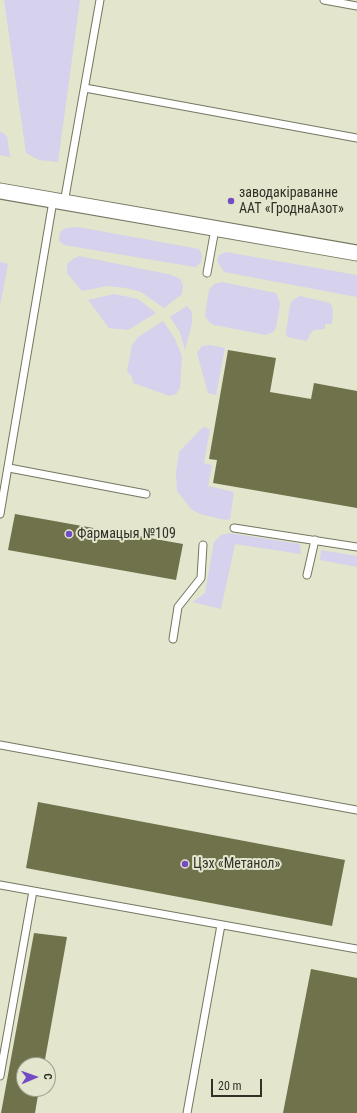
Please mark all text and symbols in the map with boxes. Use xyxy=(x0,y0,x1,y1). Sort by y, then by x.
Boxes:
place label: заводакіраванне ААТ «ГроднаАзот» xyxy=(239,185,344,218)
marker: заводакіраванне ААТ «ГроднаАзот» xyxy=(226,196,236,206)
place label: Фармацыя №109 xyxy=(77,526,176,542)
marker: Фармацыя №109 xyxy=(64,529,74,539)
place label: Цэх «Метанол» xyxy=(193,856,280,872)
marker: Цэх «Метанол» xyxy=(180,859,190,869)
north arrow xyxy=(16,1057,56,1097)
scale bar xyxy=(213,1071,264,1097)
text: С xyxy=(41,1073,54,1080)
text: 20 m xyxy=(218,1079,242,1093)

